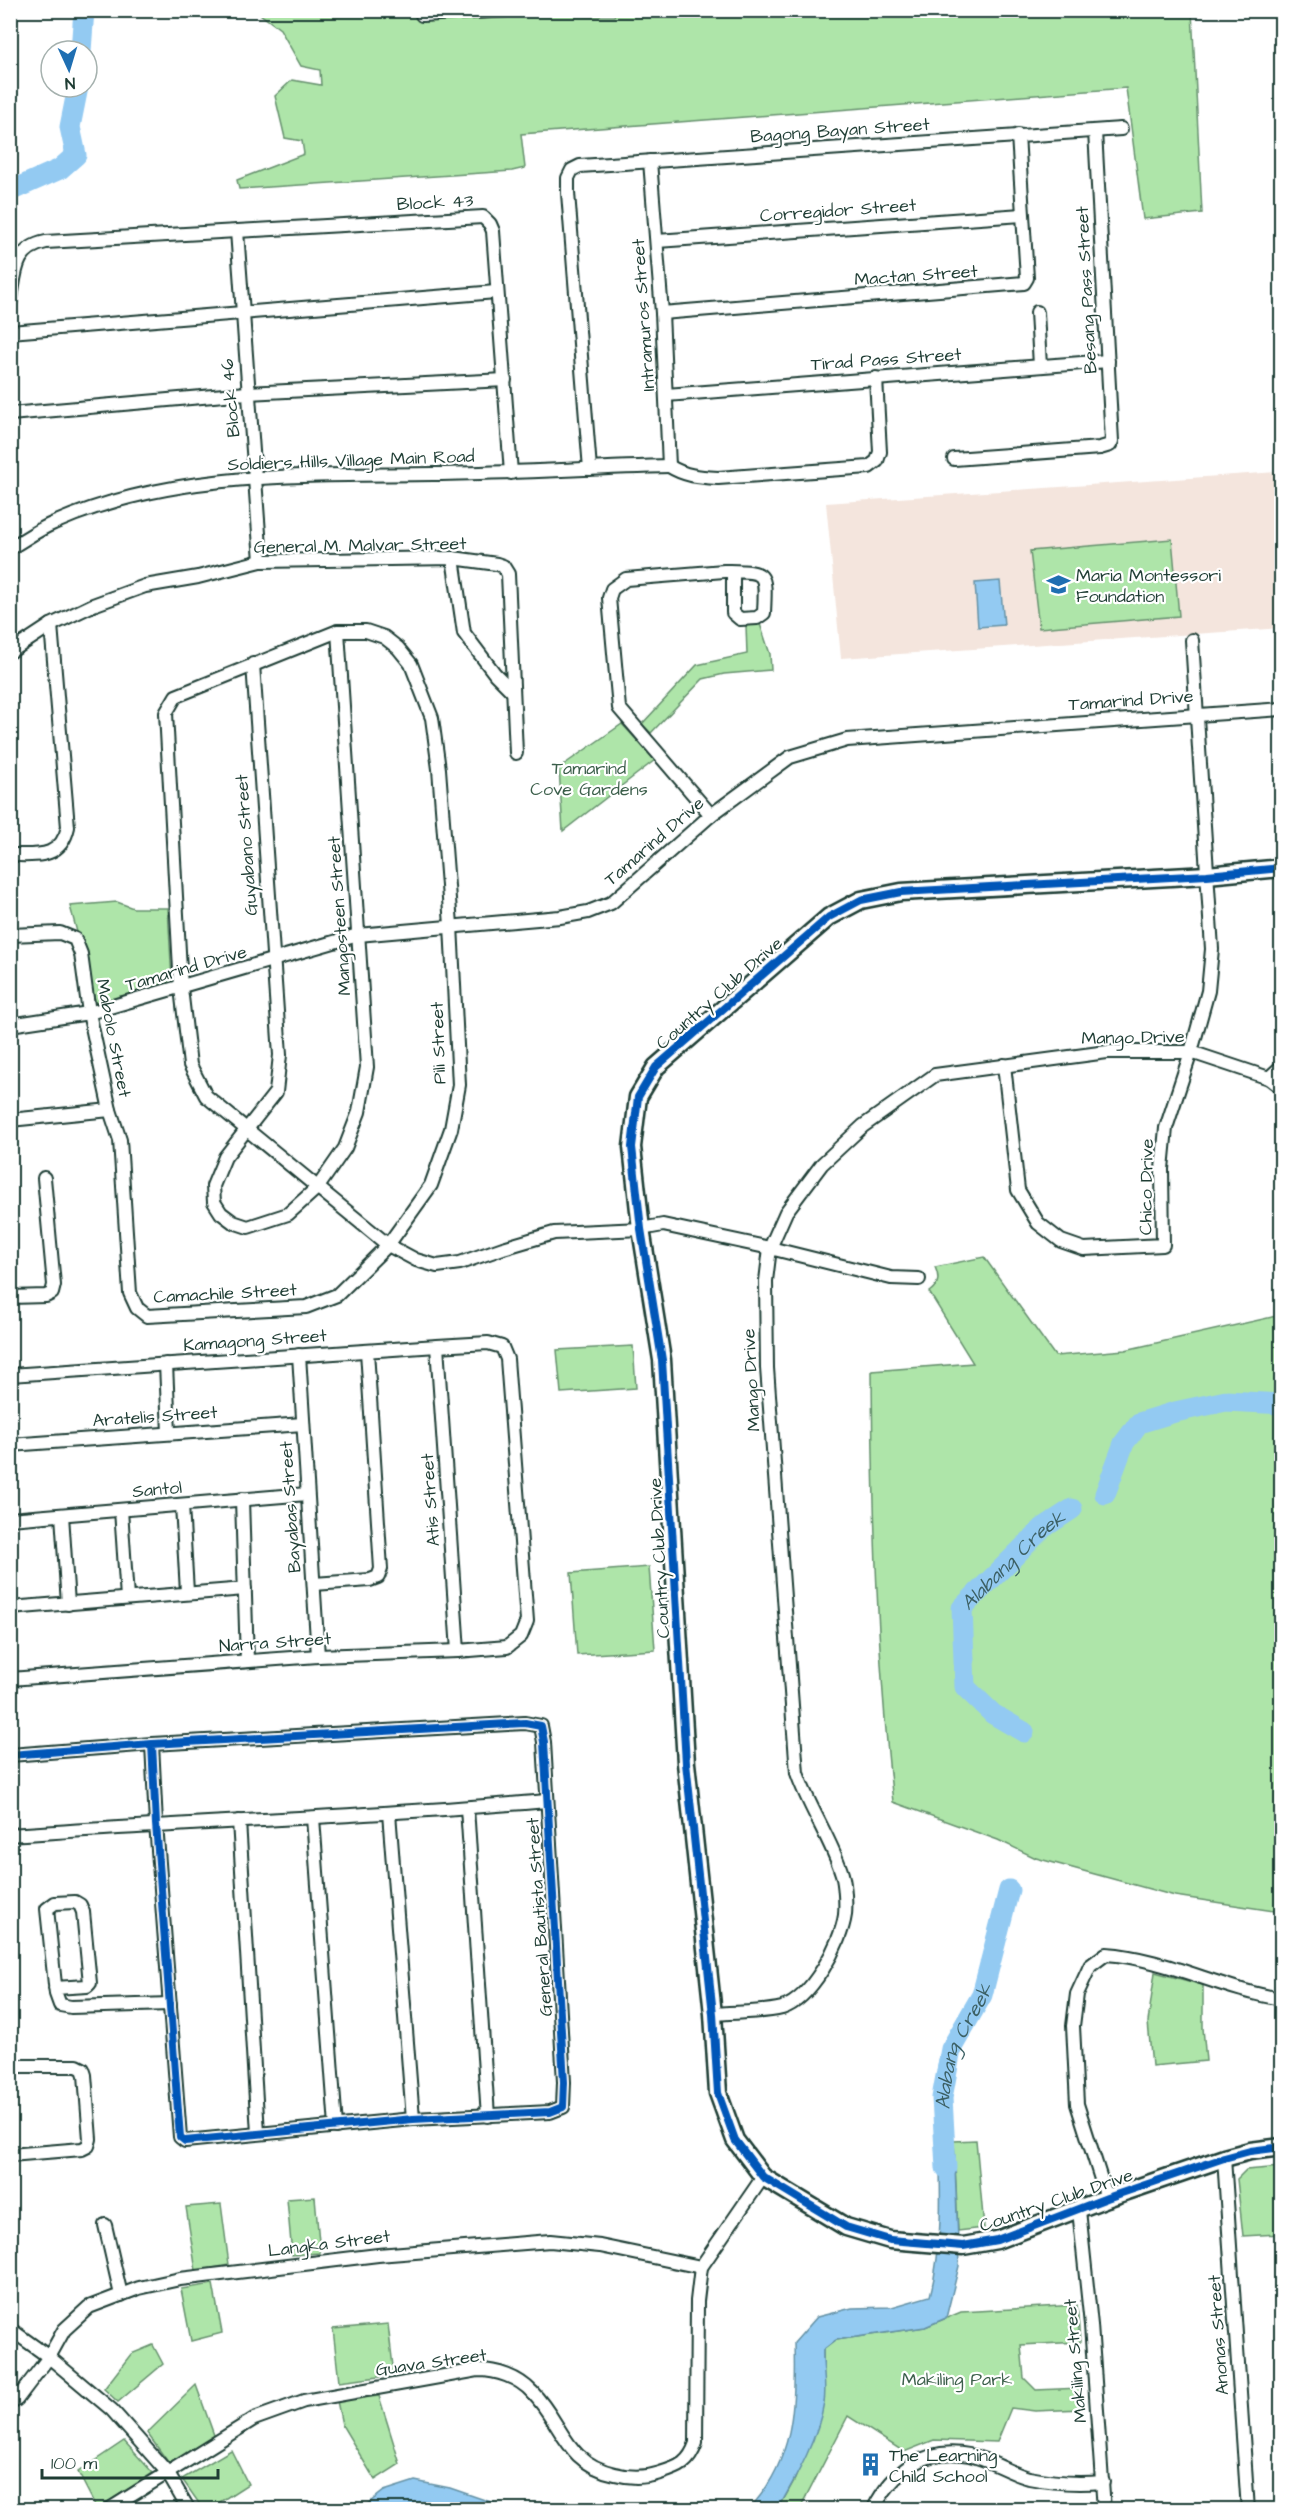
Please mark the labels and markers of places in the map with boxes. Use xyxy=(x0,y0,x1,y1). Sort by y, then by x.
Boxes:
place label: Maria Montessori Foundation xyxy=(1076,563,1221,609)
school or university icon: Maria Montessori Foundation xyxy=(1045,572,1071,598)
place label: The Learning Child School xyxy=(889,2443,997,2489)
building icon: The Learning Child School xyxy=(858,2452,884,2478)

